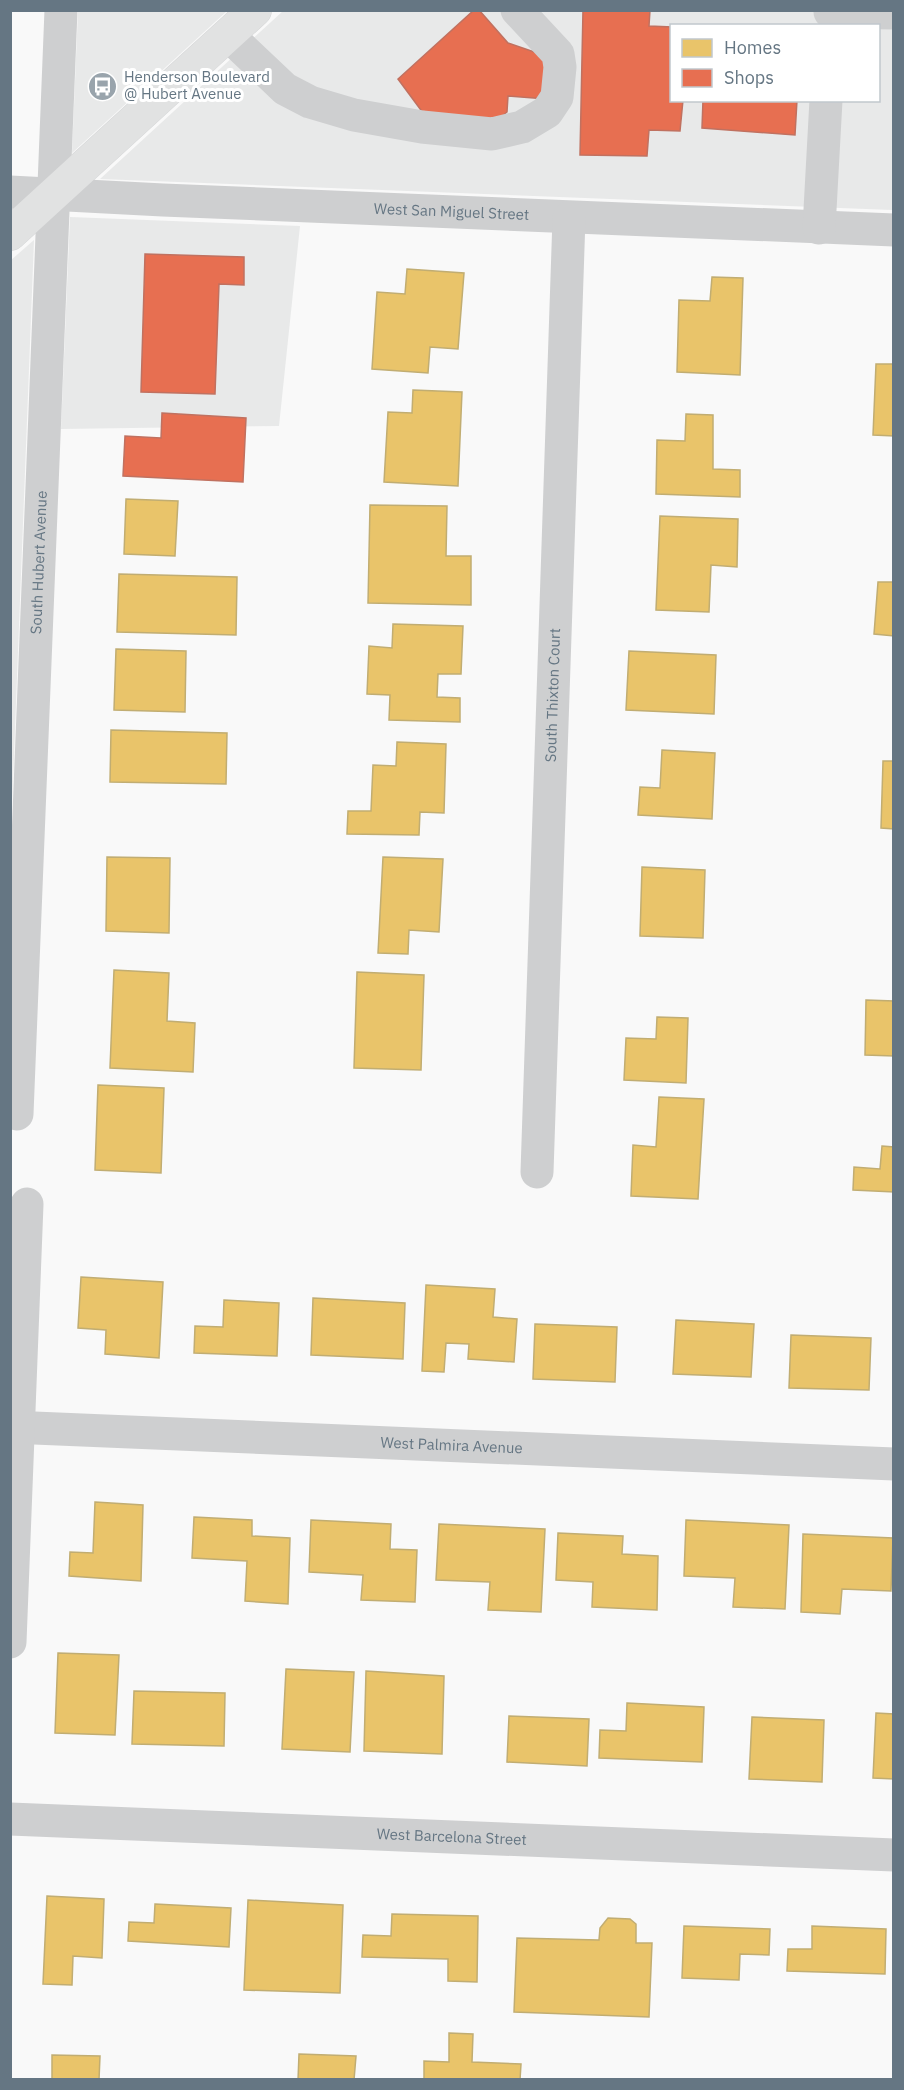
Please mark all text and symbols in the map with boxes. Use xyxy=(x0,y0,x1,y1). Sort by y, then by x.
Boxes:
legend xyxy=(670,24,880,102)
text: Homes xyxy=(724,36,781,59)
text: Shops xyxy=(724,66,774,89)
place label: Henderson Boulevard @ Hubert Avenue xyxy=(124,67,270,103)
bus stop icon: Henderson Boulevard @ Hubert Avenue xyxy=(87,70,119,102)
street label: West San Miguel Street xyxy=(373,199,530,224)
street label: South Hubert Avenue xyxy=(26,490,51,635)
street label: South Thixton Court xyxy=(541,628,564,763)
street label: West Palmira Avenue xyxy=(380,1433,523,1457)
street label: West Barcelona Street xyxy=(376,1824,527,1849)

